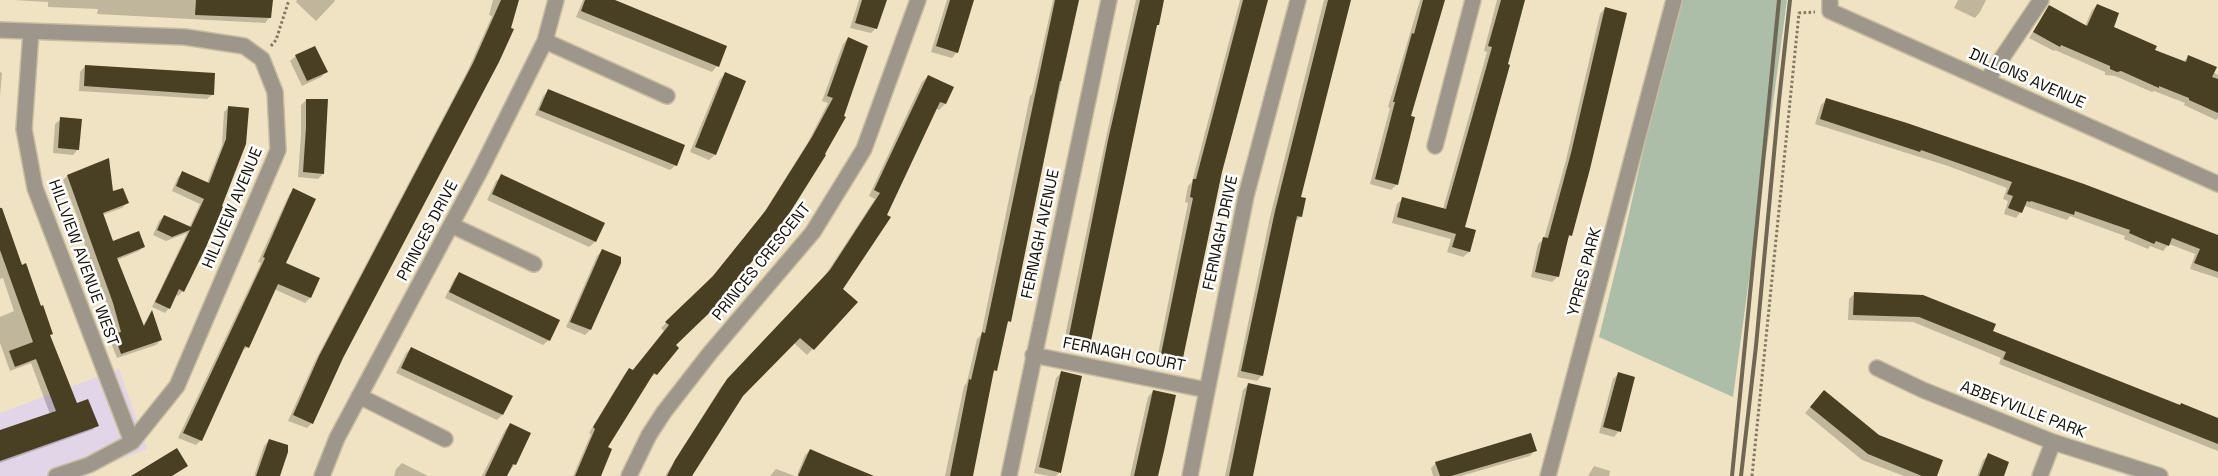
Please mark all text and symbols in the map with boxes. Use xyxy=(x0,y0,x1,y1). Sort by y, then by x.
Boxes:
street label: DILLONS AVENUE xyxy=(1966,45,2088,113)
street label: HILLVIEW AVENUE xyxy=(199,144,267,272)
street label: FERNAGH AVENUE xyxy=(1018,167,1064,301)
street label: FERNAGH DRIVE xyxy=(1199,174,1243,292)
street label: HILLVIEW AVENUE WEST xyxy=(44,177,122,349)
street label: PRINCES DRIVE xyxy=(393,178,463,284)
street label: PRINCES CRESCENT xyxy=(709,199,815,325)
street label: YPRES PARK xyxy=(1564,226,1606,318)
street label: FERNAGH COURT xyxy=(1061,334,1187,376)
street label: ABBEYVILLE PARK xyxy=(1957,377,2089,443)

